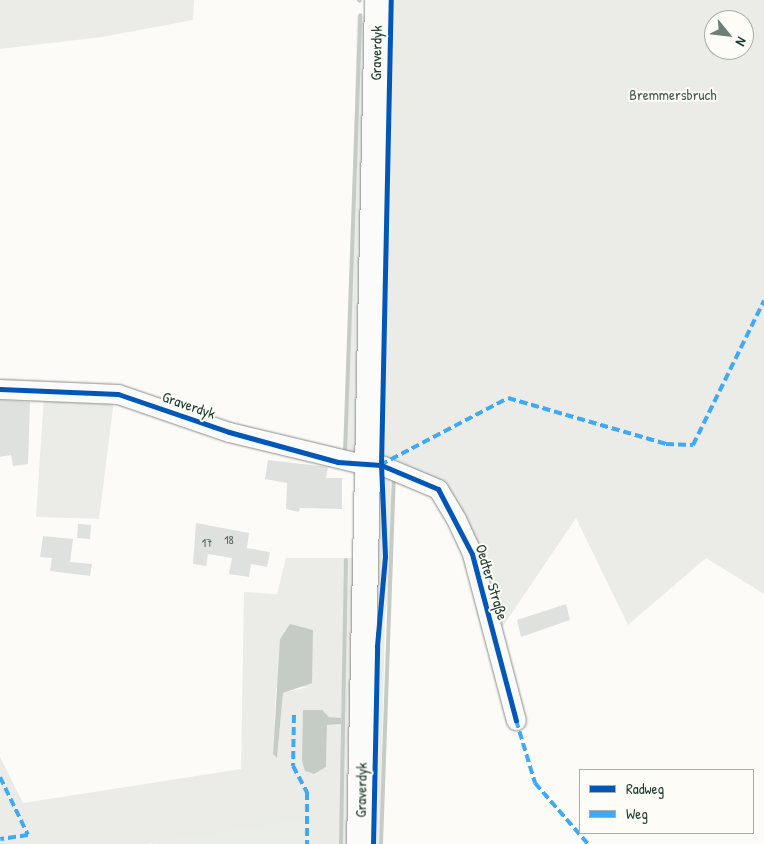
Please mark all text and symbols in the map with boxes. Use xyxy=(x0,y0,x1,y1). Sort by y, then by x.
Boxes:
north arrow xyxy=(704,10,754,60)
street label: Graverdyk xyxy=(367,25,385,81)
text: N xyxy=(732,34,752,50)
park label: Bremmersbruch xyxy=(629,86,717,104)
street label: Graverdyk xyxy=(160,388,218,422)
house number: 18 xyxy=(224,533,234,547)
house number: 17 xyxy=(202,536,212,550)
street label: Oedter Straße xyxy=(472,542,512,622)
street label: Graverdyk xyxy=(352,762,370,818)
legend xyxy=(579,769,754,834)
text: Radweg xyxy=(626,778,664,799)
text: Weg xyxy=(626,803,648,824)

